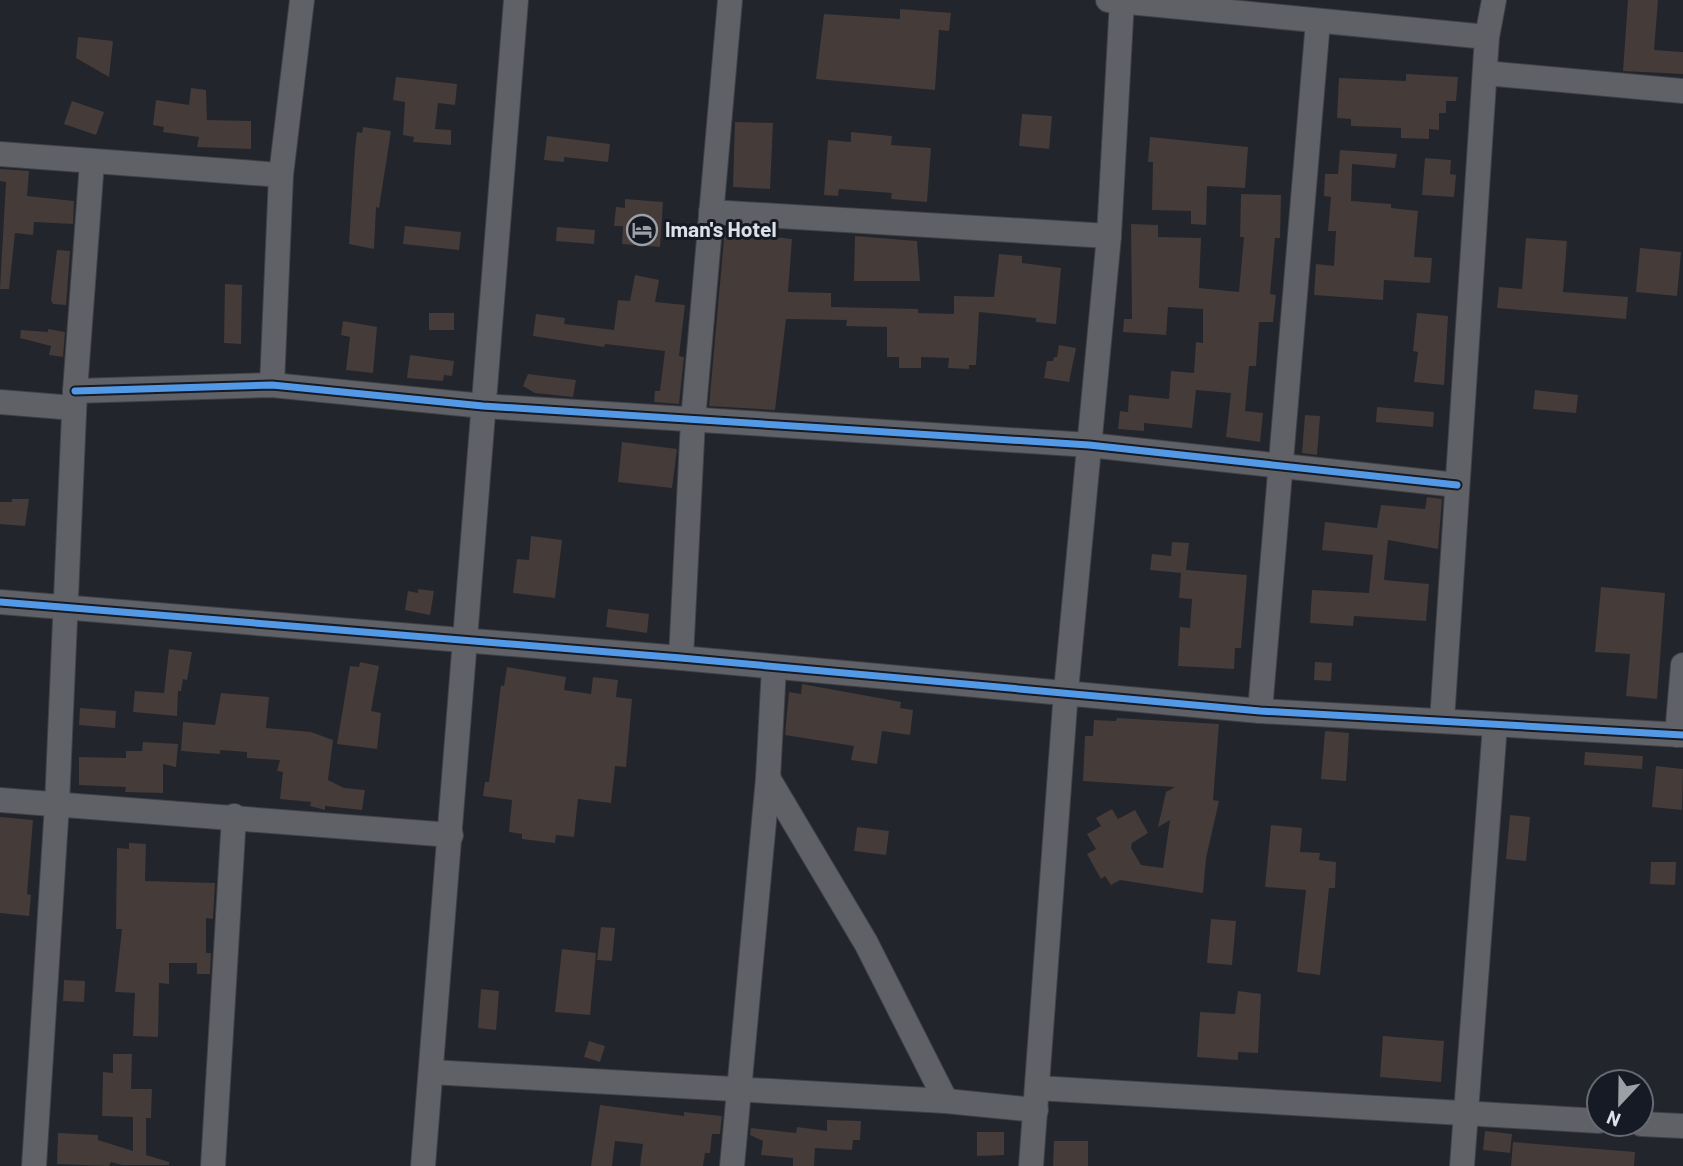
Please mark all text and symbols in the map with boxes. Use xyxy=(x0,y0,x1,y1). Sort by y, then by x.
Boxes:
hotel icon: Iman's Hotel xyxy=(625,213,659,247)
place label: Iman's Hotel xyxy=(665,216,777,241)
north arrow xyxy=(1585,1068,1655,1138)
text: N xyxy=(1603,1106,1624,1132)

